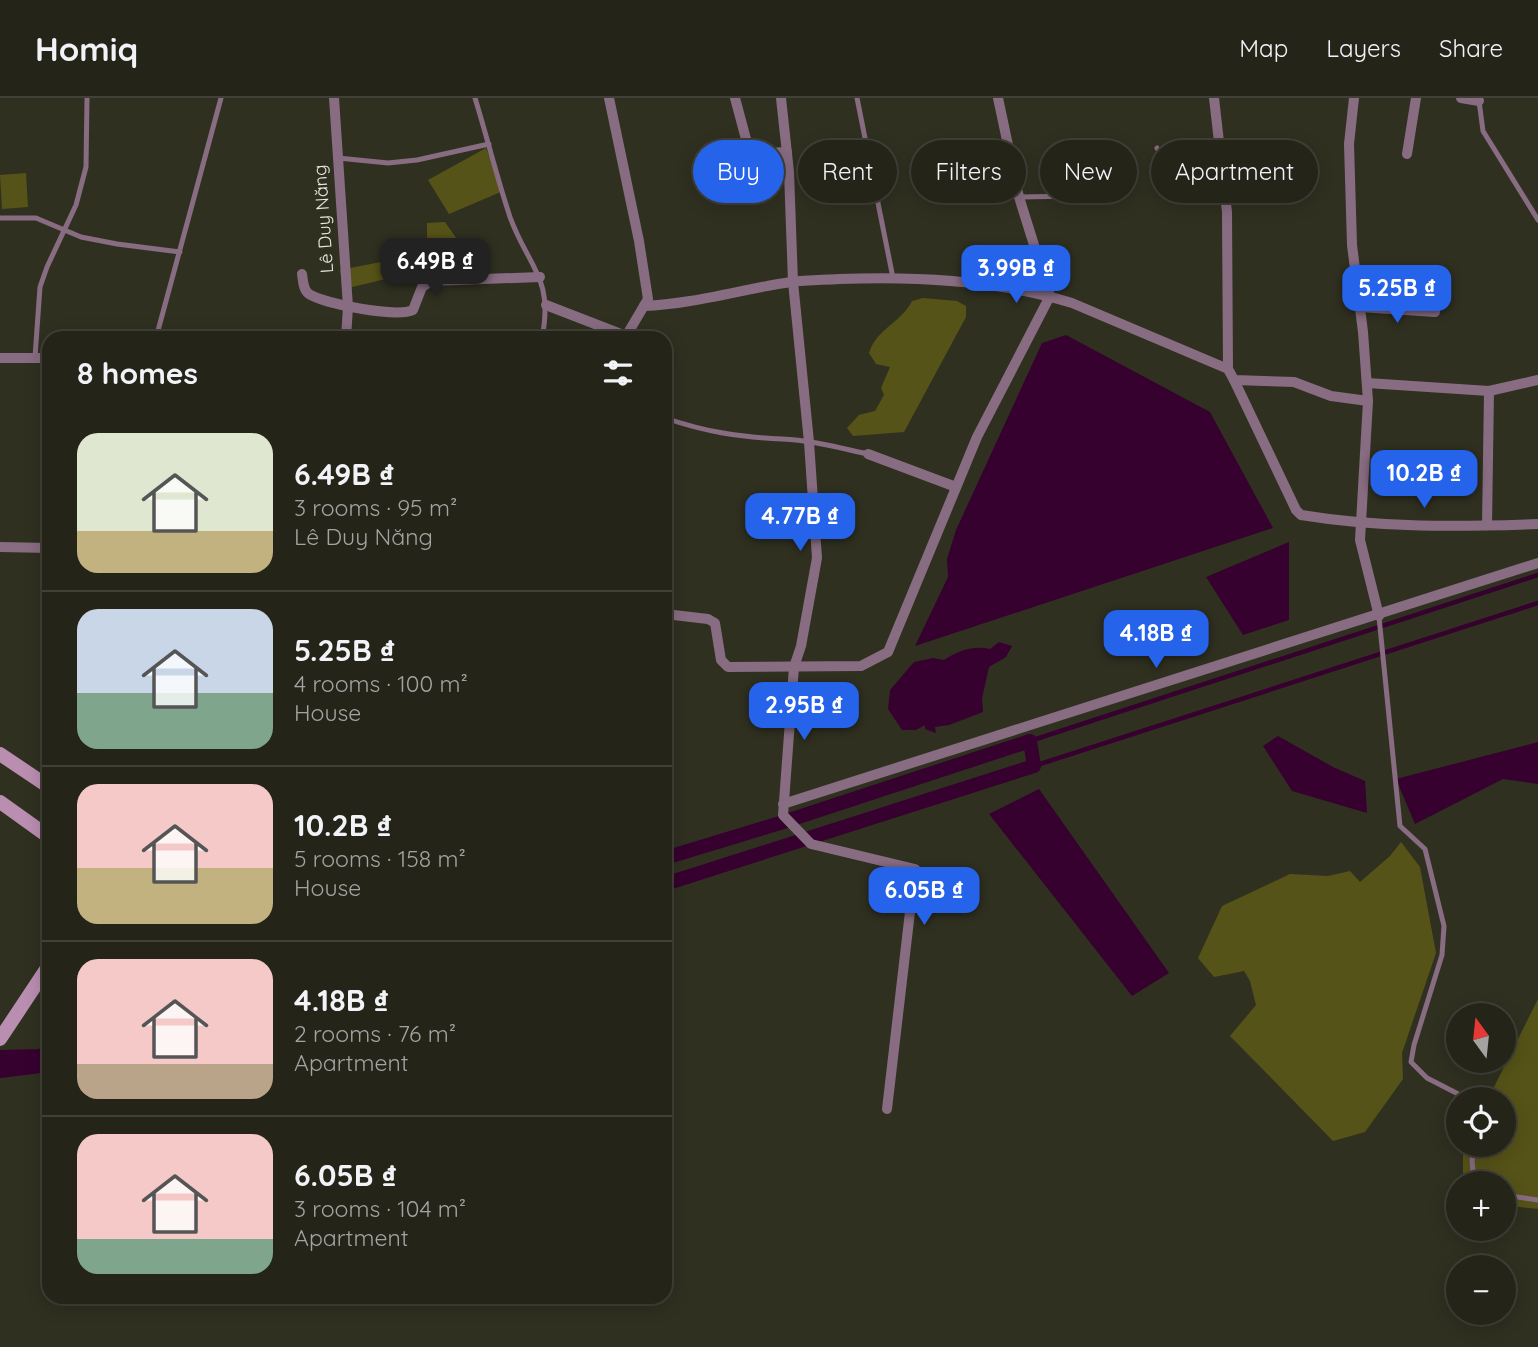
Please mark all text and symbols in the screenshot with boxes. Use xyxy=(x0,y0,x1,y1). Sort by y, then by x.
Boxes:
text: Homiq xyxy=(35,28,138,69)
text: Map xyxy=(1239,33,1288,63)
text: Layers xyxy=(1326,33,1401,63)
text: Share xyxy=(1439,33,1503,63)
chip: Buy xyxy=(693,140,784,203)
chip: Rent xyxy=(798,140,897,203)
chip: Filters xyxy=(911,140,1026,203)
chip: New xyxy=(1040,140,1137,203)
chip: Apartment xyxy=(1151,140,1318,203)
street label: Lê Duy Năng xyxy=(308,164,338,274)
pin: 6.49B ₫ xyxy=(370,238,500,298)
text: 6.49B ₫ xyxy=(397,246,473,275)
pin: 3.99B ₫ xyxy=(951,246,1081,305)
text: 3.99B ₫ xyxy=(977,253,1055,282)
pin: 5.25B ₫ xyxy=(1332,266,1462,325)
text: 5.25B ₫ xyxy=(1358,273,1436,302)
text: 8 homes xyxy=(77,354,198,392)
icon: filters xyxy=(599,354,637,392)
pin: 10.2B ₫ xyxy=(1359,450,1489,510)
text: 6.49B ₫ xyxy=(294,455,394,493)
text: 10.2B ₫ xyxy=(1387,458,1461,487)
icon: home xyxy=(133,461,217,545)
text: 3 rooms · 95 m² xyxy=(294,493,457,522)
pin: 4.77B ₫ xyxy=(735,494,865,553)
text: 4.77B ₫ xyxy=(761,501,839,530)
text: Lê Duy Năng xyxy=(294,522,433,551)
pin: 4.18B ₫ xyxy=(1091,610,1221,670)
text: 4.18B ₫ xyxy=(1120,618,1192,647)
text: 5.25B ₫ xyxy=(294,631,395,669)
icon: home xyxy=(133,637,217,721)
text: 4 rooms · 100 m² xyxy=(294,669,468,698)
pin: 2.95B ₫ xyxy=(739,682,869,742)
text: 2.95B ₫ xyxy=(765,690,843,719)
text: House xyxy=(294,698,361,727)
text: 10.2B ₫ xyxy=(294,806,392,844)
icon: home xyxy=(133,812,217,896)
text: 5 rooms · 158 m² xyxy=(294,844,466,873)
pin: 6.05B ₫ xyxy=(859,868,989,927)
text: House xyxy=(294,873,361,902)
text: 6.05B ₫ xyxy=(885,875,963,904)
text: 4.18B ₫ xyxy=(294,981,389,1019)
icon: home xyxy=(133,987,217,1071)
north arrow xyxy=(1446,1003,1516,1073)
map controls xyxy=(1446,1003,1516,1325)
text: 2 rooms · 76 m² xyxy=(294,1019,456,1048)
text: Apartment xyxy=(294,1048,408,1077)
button: locate xyxy=(1446,1087,1516,1157)
text: 6.05B ₫ xyxy=(294,1156,397,1194)
icon: home xyxy=(133,1162,217,1246)
button: + xyxy=(1446,1171,1516,1241)
text: 3 rooms · 104 m² xyxy=(294,1194,466,1223)
text: Apartment xyxy=(294,1223,408,1252)
button: − xyxy=(1446,1255,1516,1325)

